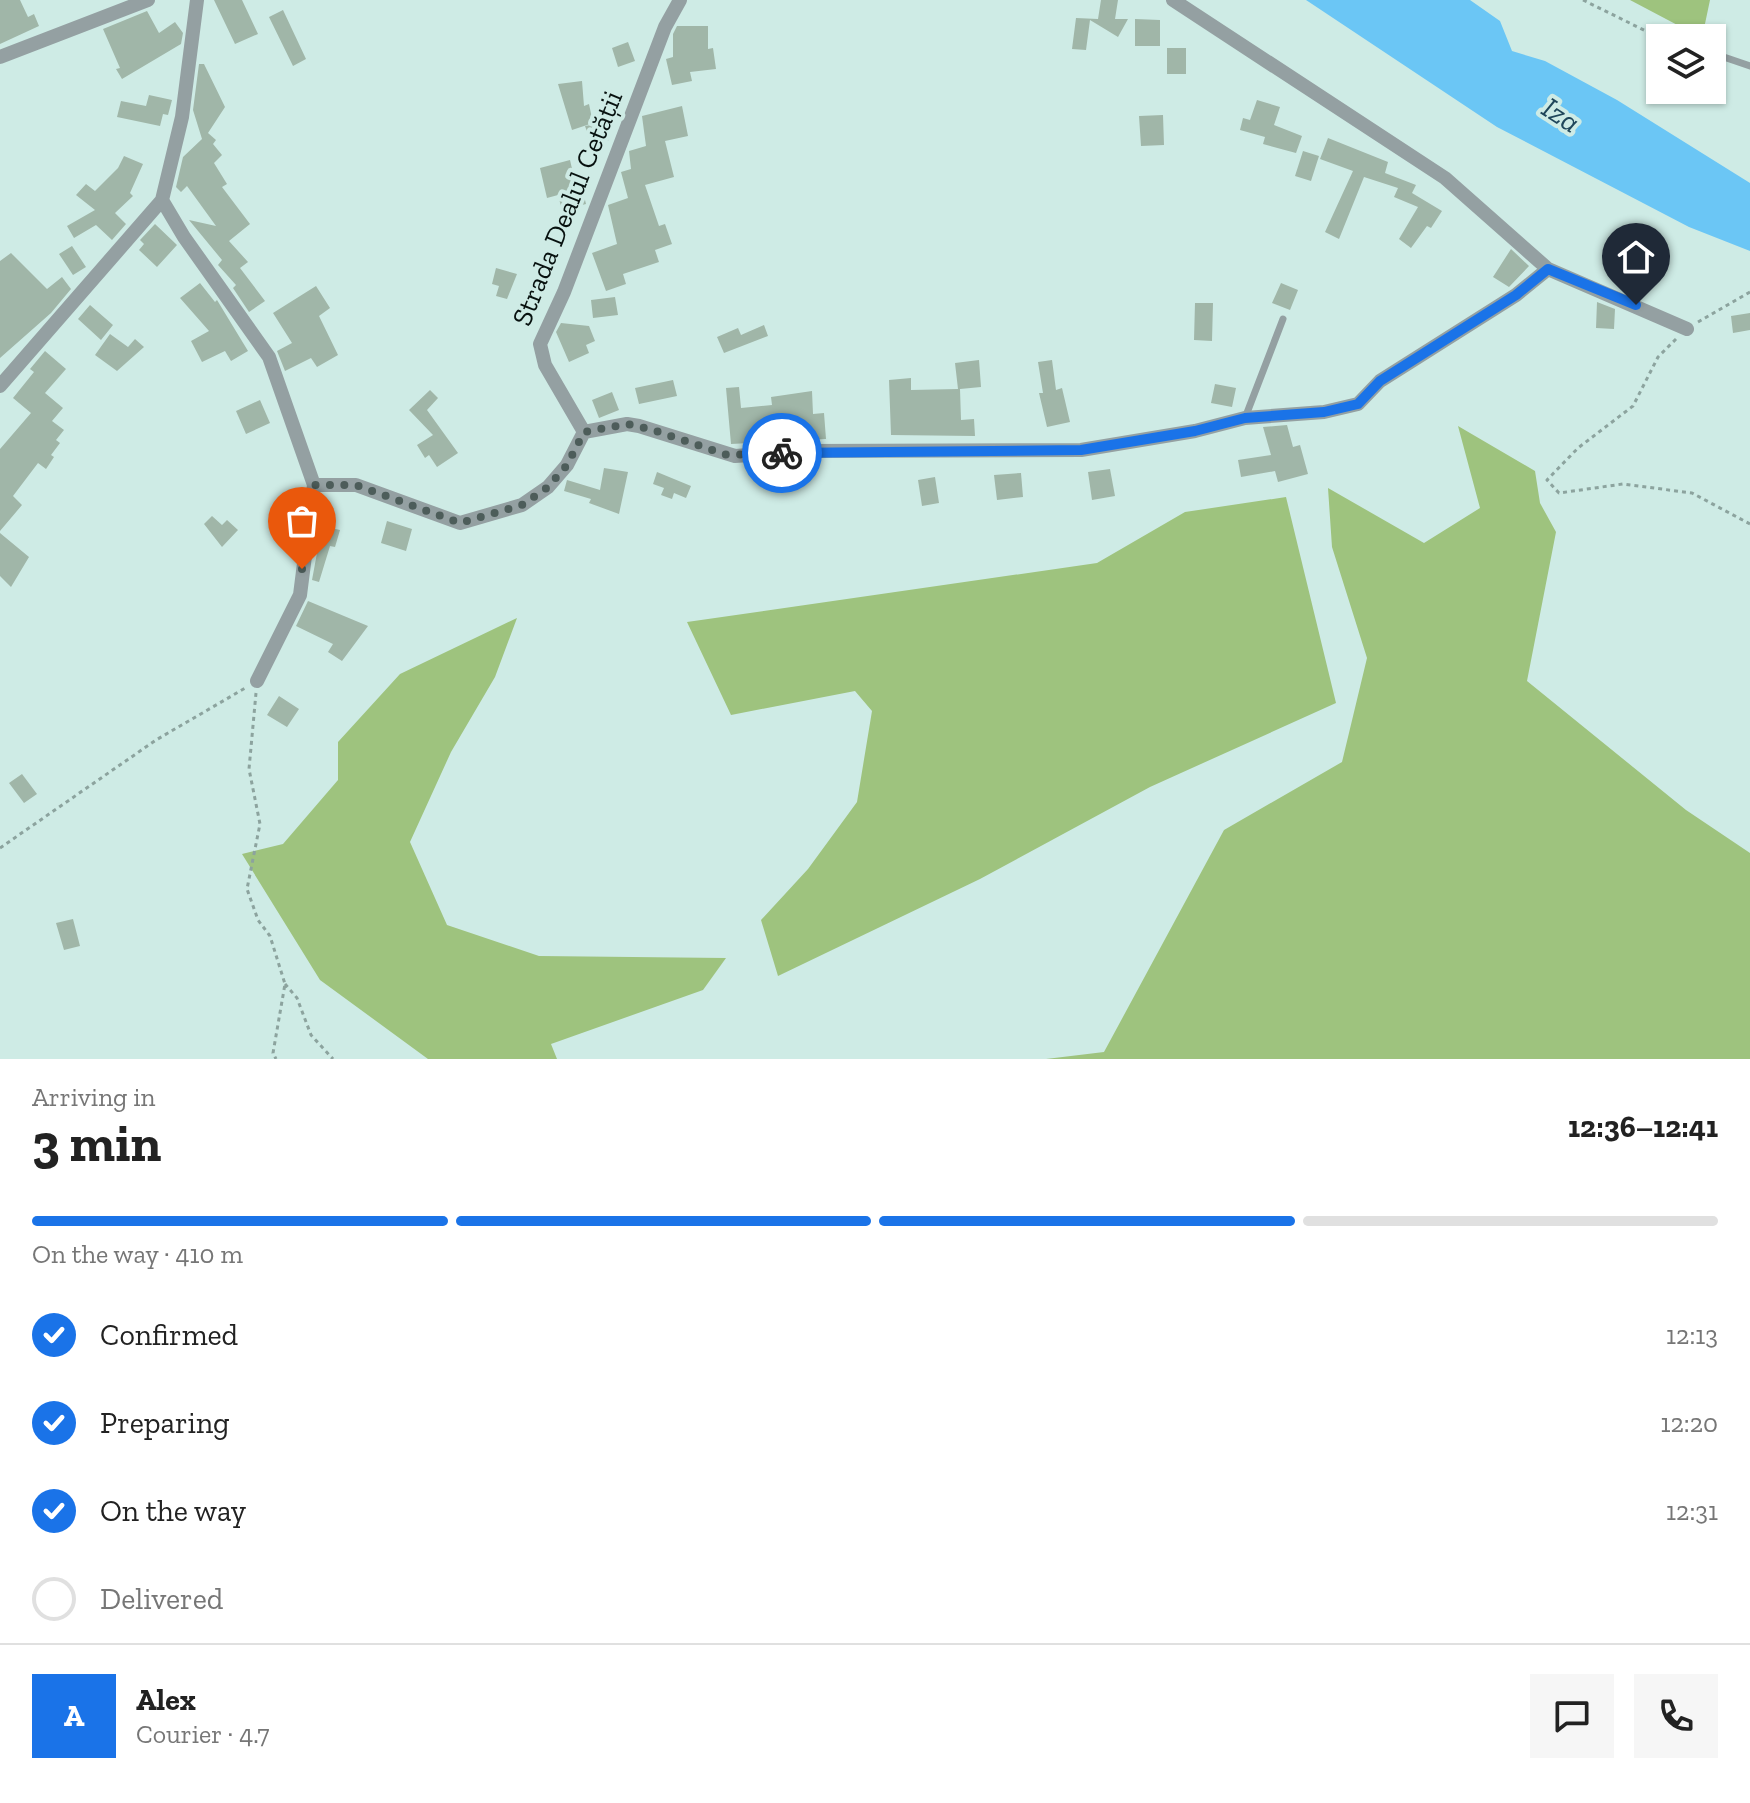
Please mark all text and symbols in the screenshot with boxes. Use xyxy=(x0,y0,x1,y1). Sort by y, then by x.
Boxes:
map controls xyxy=(1646,24,1726,104)
button: layers xyxy=(1646,24,1726,104)
street label: Strada Dealul Cetății xyxy=(505,86,629,330)
water label: Iza xyxy=(1535,90,1587,140)
pin xyxy=(1602,223,1670,305)
icon: home xyxy=(1614,235,1658,279)
courier xyxy=(742,413,822,493)
icon: bike xyxy=(760,431,804,475)
pin xyxy=(268,487,336,569)
icon: bag xyxy=(280,499,324,543)
text: Arriving in xyxy=(32,1081,155,1113)
text: 12:36–12:41 xyxy=(1568,1109,1718,1145)
text: 3 min xyxy=(32,1112,161,1174)
text: On the way · 410 m xyxy=(32,1238,243,1270)
icon: check xyxy=(32,1313,76,1357)
text: Confirmed xyxy=(100,1317,238,1353)
text: 12:13 xyxy=(1666,1319,1718,1351)
icon: check xyxy=(32,1401,76,1445)
text: Preparing xyxy=(100,1405,230,1441)
text: 12:20 xyxy=(1660,1407,1718,1439)
icon: check xyxy=(32,1489,76,1533)
text: On the way xyxy=(100,1493,246,1529)
text: 12:31 xyxy=(1666,1495,1718,1527)
text: Delivered xyxy=(100,1581,223,1617)
button: chat xyxy=(1530,1674,1614,1758)
button: phone xyxy=(1634,1674,1718,1758)
text: Alex xyxy=(136,1682,196,1718)
text: A xyxy=(64,1698,84,1734)
text: Courier · 4.7 xyxy=(136,1718,270,1750)

